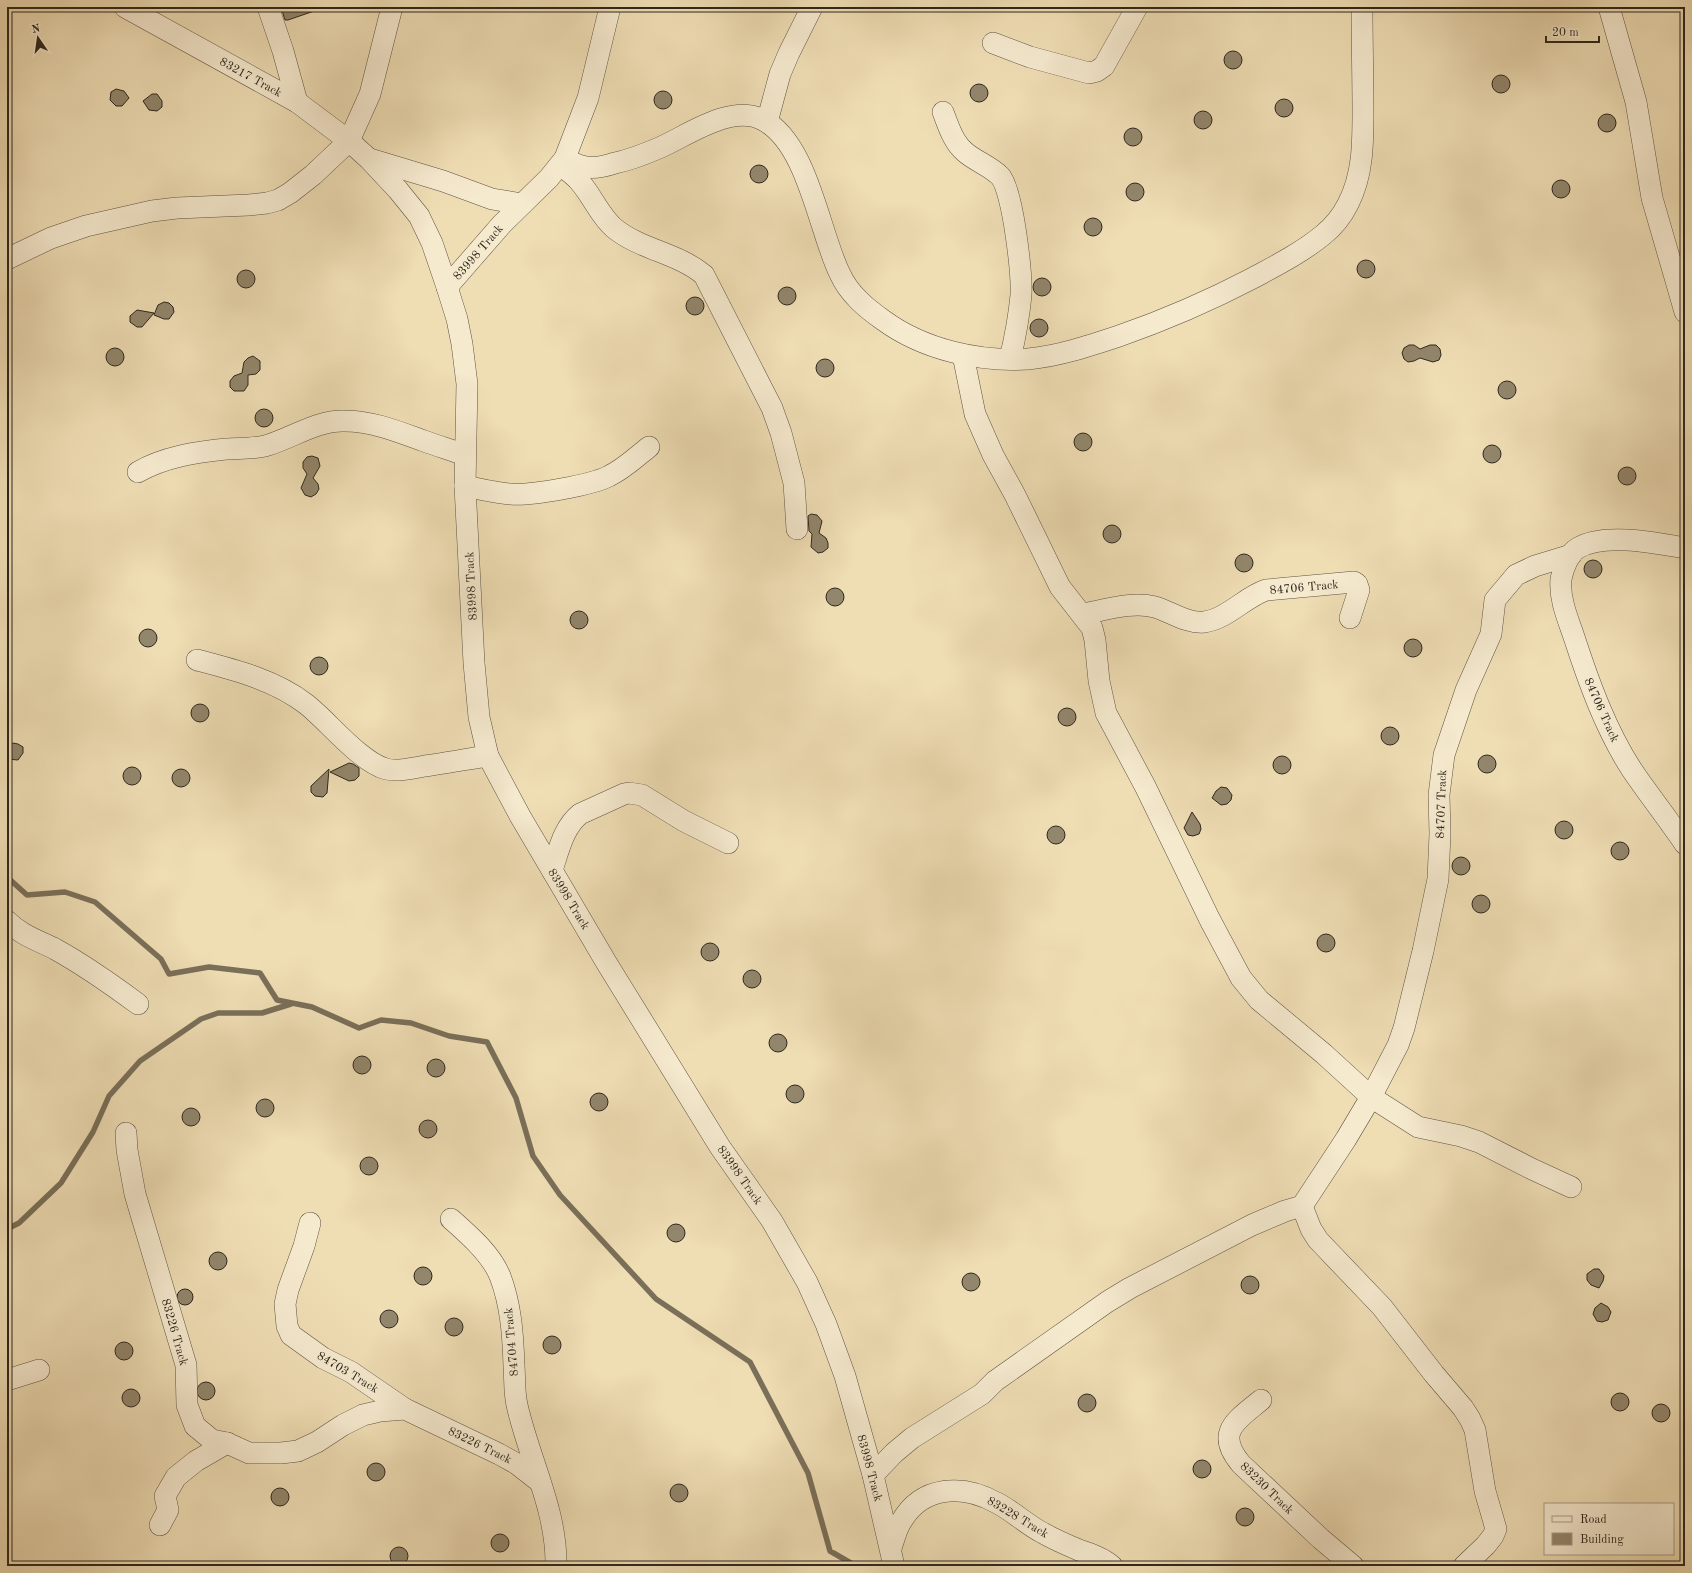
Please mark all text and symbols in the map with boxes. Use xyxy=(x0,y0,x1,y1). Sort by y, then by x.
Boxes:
north arrow xyxy=(18,18,58,58)
scale bar xyxy=(1546,18,1599,44)
text: N xyxy=(31,23,42,36)
text: 20 m xyxy=(1552,27,1579,39)
street label: 83217 Track xyxy=(217,56,284,100)
street label: 83998 Track xyxy=(452,223,506,283)
street label: 83998 Track xyxy=(464,551,480,621)
street label: 84706 Track xyxy=(1269,579,1339,597)
street label: 84706 Track xyxy=(1582,676,1621,744)
street label: 84707 Track xyxy=(1435,769,1449,839)
street label: 83998 Track xyxy=(545,867,591,932)
street label: 83998 Track xyxy=(714,1144,764,1207)
street label: 83226 Track xyxy=(159,1297,189,1367)
street label: 84704 Track xyxy=(503,1307,521,1377)
street label: 84703 Track xyxy=(315,1350,380,1396)
street label: 83226 Track xyxy=(446,1425,513,1466)
street label: 83998 Track xyxy=(854,1433,884,1503)
street label: 83230 Track xyxy=(1237,1460,1295,1517)
street label: 83228 Track xyxy=(985,1495,1050,1541)
legend xyxy=(1544,1503,1674,1555)
text: Road xyxy=(1580,1514,1607,1526)
text: Building xyxy=(1580,1534,1624,1546)

